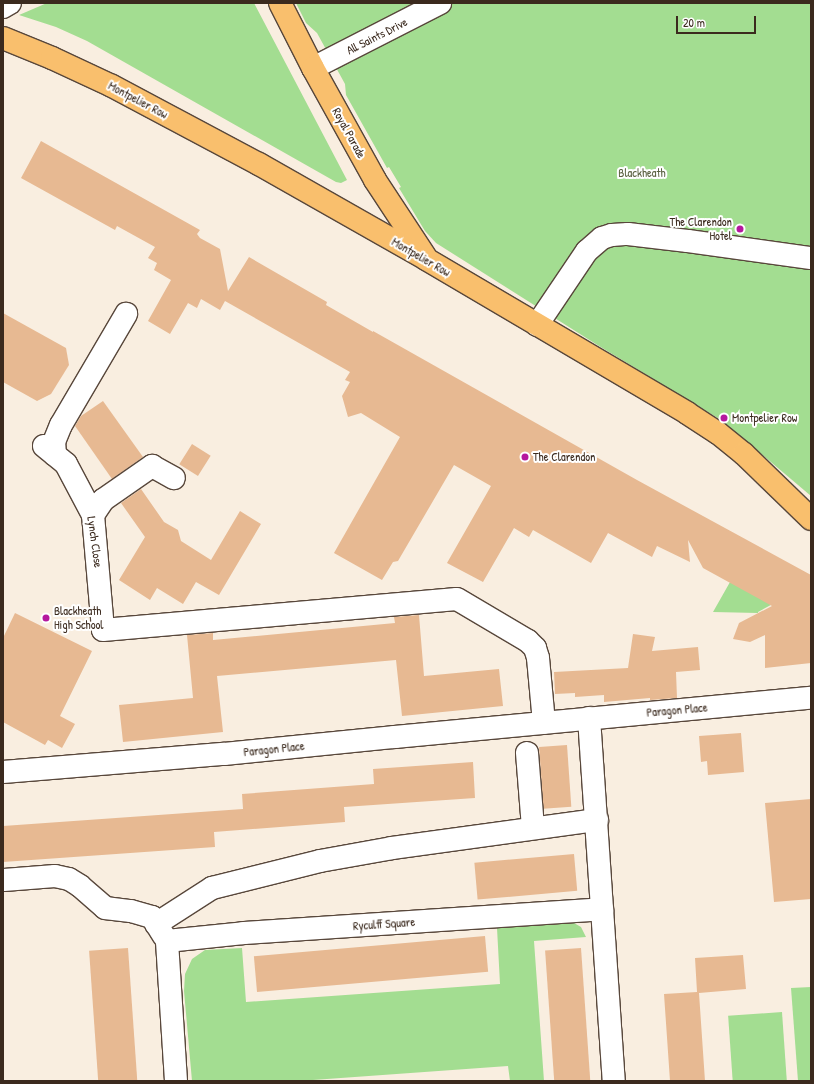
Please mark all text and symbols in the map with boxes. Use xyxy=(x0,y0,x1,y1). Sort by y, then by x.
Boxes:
scale bar xyxy=(678,8,758,34)
text: 20 m xyxy=(683,14,705,31)
street label: All Saints Drive xyxy=(344,15,410,57)
street label: Montpelier Row xyxy=(106,78,170,122)
street label: Royal Parade xyxy=(329,105,369,161)
park label: Blackheath xyxy=(618,166,666,180)
place label: The Clarendon Hotel xyxy=(670,215,732,243)
marker: The Clarendon Hotel xyxy=(735,224,745,234)
street label: Montpelier Row xyxy=(389,234,453,280)
place label: Montpelier Row xyxy=(732,411,797,425)
marker: Montpelier Row xyxy=(719,413,729,423)
place label: The Clarendon xyxy=(533,450,595,464)
marker: The Clarendon xyxy=(520,452,530,462)
street label: Lynch Close xyxy=(84,516,106,568)
place label: Blackheath High School xyxy=(54,604,104,632)
marker: Blackheath High School xyxy=(41,613,51,623)
street label: Paragon Place xyxy=(646,700,708,720)
street label: Paragon Place xyxy=(243,739,305,759)
street label: Ryculff Square xyxy=(352,915,416,933)

